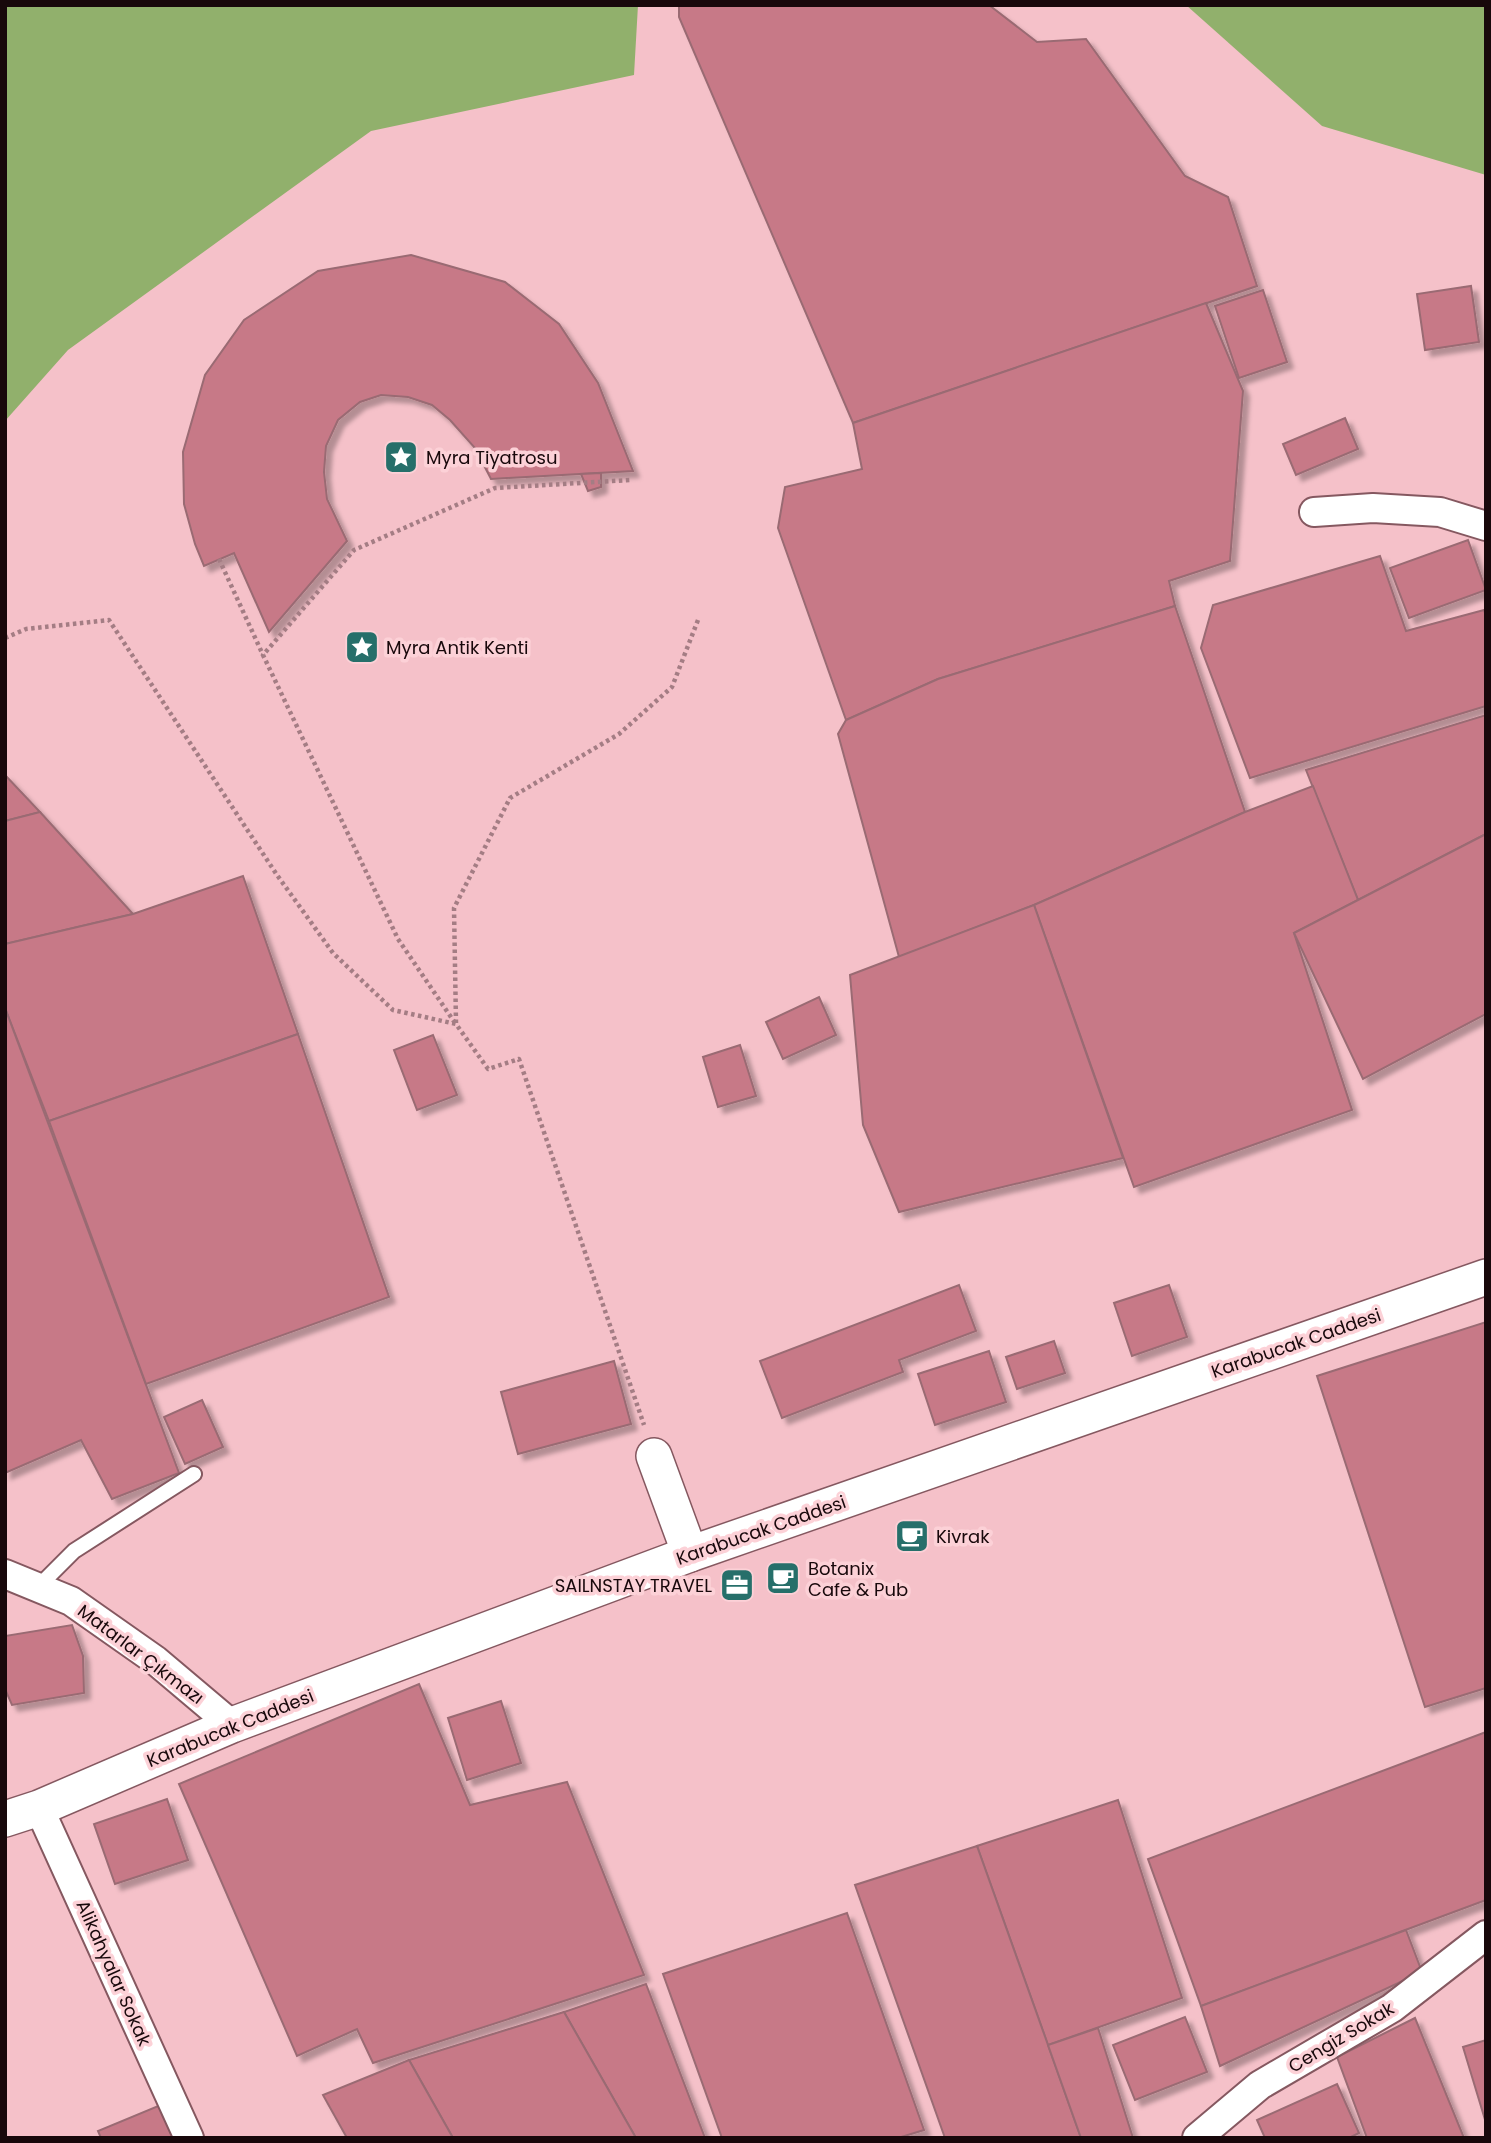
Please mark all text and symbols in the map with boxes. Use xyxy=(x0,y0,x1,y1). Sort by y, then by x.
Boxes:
place icon: Myra Tiyatrosu xyxy=(382,438,420,476)
place label: Myra Tiyatrosu xyxy=(426,445,558,470)
place icon: Myra Antik Kenti xyxy=(343,628,381,666)
place label: Myra Antik Kenti xyxy=(386,635,528,660)
street label: Karabucak Caddesi xyxy=(1208,1302,1384,1384)
street label: Karabucak Caddesi xyxy=(673,1489,849,1571)
cafe icon: Kivrak xyxy=(893,1517,931,1555)
place label: Kivrak xyxy=(936,1524,990,1549)
place label: Botanix Cafe & Pub xyxy=(808,1556,908,1602)
cafe icon: Botanix Cafe & Pub xyxy=(764,1559,802,1597)
office icon: SAILNSTAY TRAVEL xyxy=(718,1566,756,1604)
place label: SAILNSTAY TRAVEL xyxy=(555,1573,712,1598)
street label: Matarlar Çıkmazı xyxy=(73,1598,209,1710)
street label: Karabucak Caddesi xyxy=(143,1683,317,1773)
street label: Alikahyalar Sokak xyxy=(71,1896,158,2051)
street label: Cengiz Sokak xyxy=(1284,1995,1399,2078)

